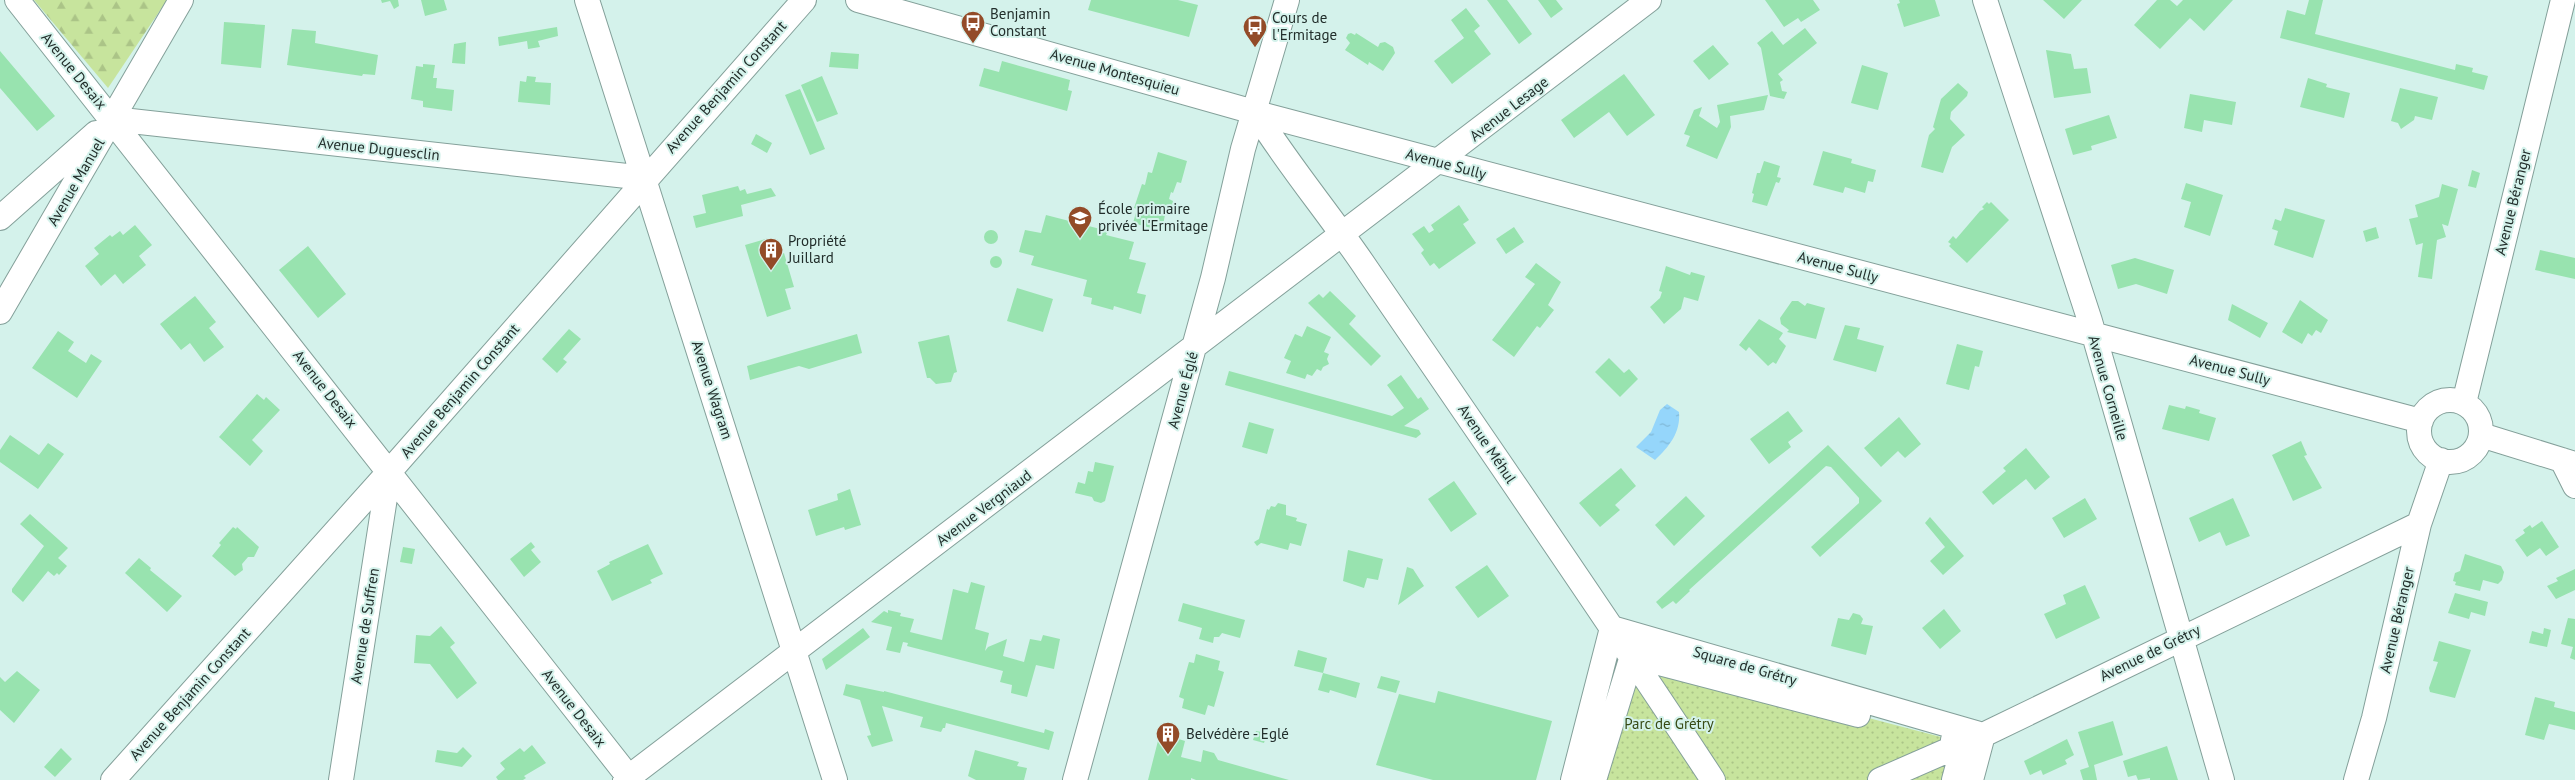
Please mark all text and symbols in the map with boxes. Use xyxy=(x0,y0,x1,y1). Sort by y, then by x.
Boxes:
place label: Benjamin Constant xyxy=(990,4,1050,40)
place label: Cours de l'Ermitage xyxy=(1272,8,1337,44)
bus stop icon: Benjamin Constant xyxy=(960,10,986,44)
bus stop icon: Cours de l'Ermitage xyxy=(1242,14,1268,48)
street label: Avenue Benjamin Constant xyxy=(661,17,790,157)
street label: Avenue Desaix xyxy=(37,28,111,113)
street label: Avenue Montesquieu xyxy=(1048,44,1182,99)
street label: Avenue Lesage xyxy=(1465,72,1552,145)
street label: Avenue Duguesclin xyxy=(317,133,441,164)
street label: Avenue Manuel xyxy=(43,134,109,229)
street label: Avenue Sully xyxy=(1404,144,1489,183)
street label: Avenue Béranger xyxy=(2490,147,2535,257)
place label: École primaire privée L'Ermitage xyxy=(1098,199,1208,235)
school or university icon: École primaire privée L'Ermitage xyxy=(1067,205,1093,239)
place label: Propriété Juillard xyxy=(787,231,846,267)
building icon: Propriété Juillard xyxy=(758,237,784,271)
street label: Avenue Sully xyxy=(1796,247,1881,286)
street label: Avenue Benjamin Constant xyxy=(396,320,523,462)
street label: Avenue Corneille xyxy=(2084,333,2133,443)
street label: Avenue Wagram xyxy=(688,338,737,442)
street label: Avenue Desaix xyxy=(289,346,362,432)
street label: Avenue Églé xyxy=(1163,349,1202,430)
street label: Avenue Sully xyxy=(2188,350,2273,389)
street label: Avenue Méhul xyxy=(1454,401,1521,487)
street label: Avenue Vergniaud xyxy=(932,466,1035,550)
street label: Avenue Béranger xyxy=(2375,565,2418,675)
street label: Avenue de Suffren xyxy=(346,567,383,685)
street label: Avenue de Grétry xyxy=(2096,620,2203,685)
street label: Avenue Benjamin Constant xyxy=(125,624,254,764)
street label: Square de Grétry xyxy=(1691,642,1799,689)
street label: Avenue Desaix xyxy=(538,665,611,751)
park label: Parc de Grétry xyxy=(1624,714,1714,733)
building icon: Belvédère - Eglé xyxy=(1155,721,1181,755)
place label: Belvédère - Eglé xyxy=(1186,724,1289,743)

